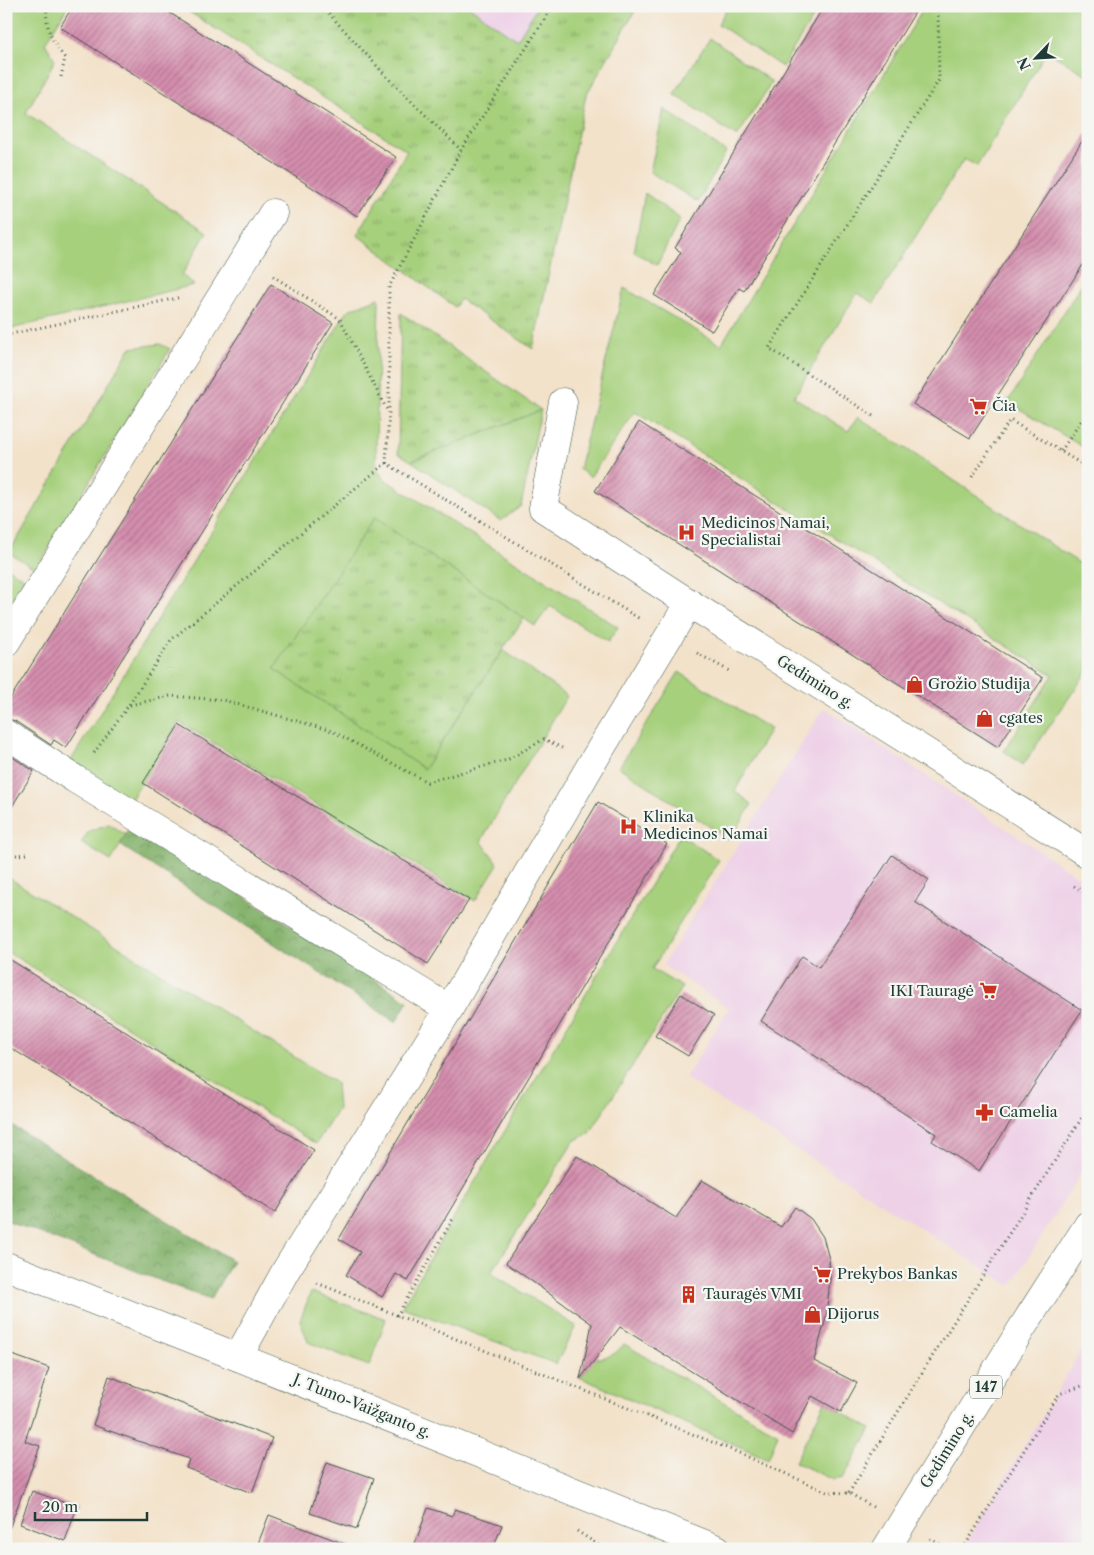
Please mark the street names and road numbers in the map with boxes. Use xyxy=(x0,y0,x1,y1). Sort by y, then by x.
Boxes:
street label: Gedimino g. xyxy=(773,650,857,713)
street label: J. Tumo-Vaižganto g. xyxy=(289,1368,434,1442)
road number: 147 xyxy=(970,1375,1002,1398)
street label: Gedimino g. xyxy=(915,1408,978,1492)

